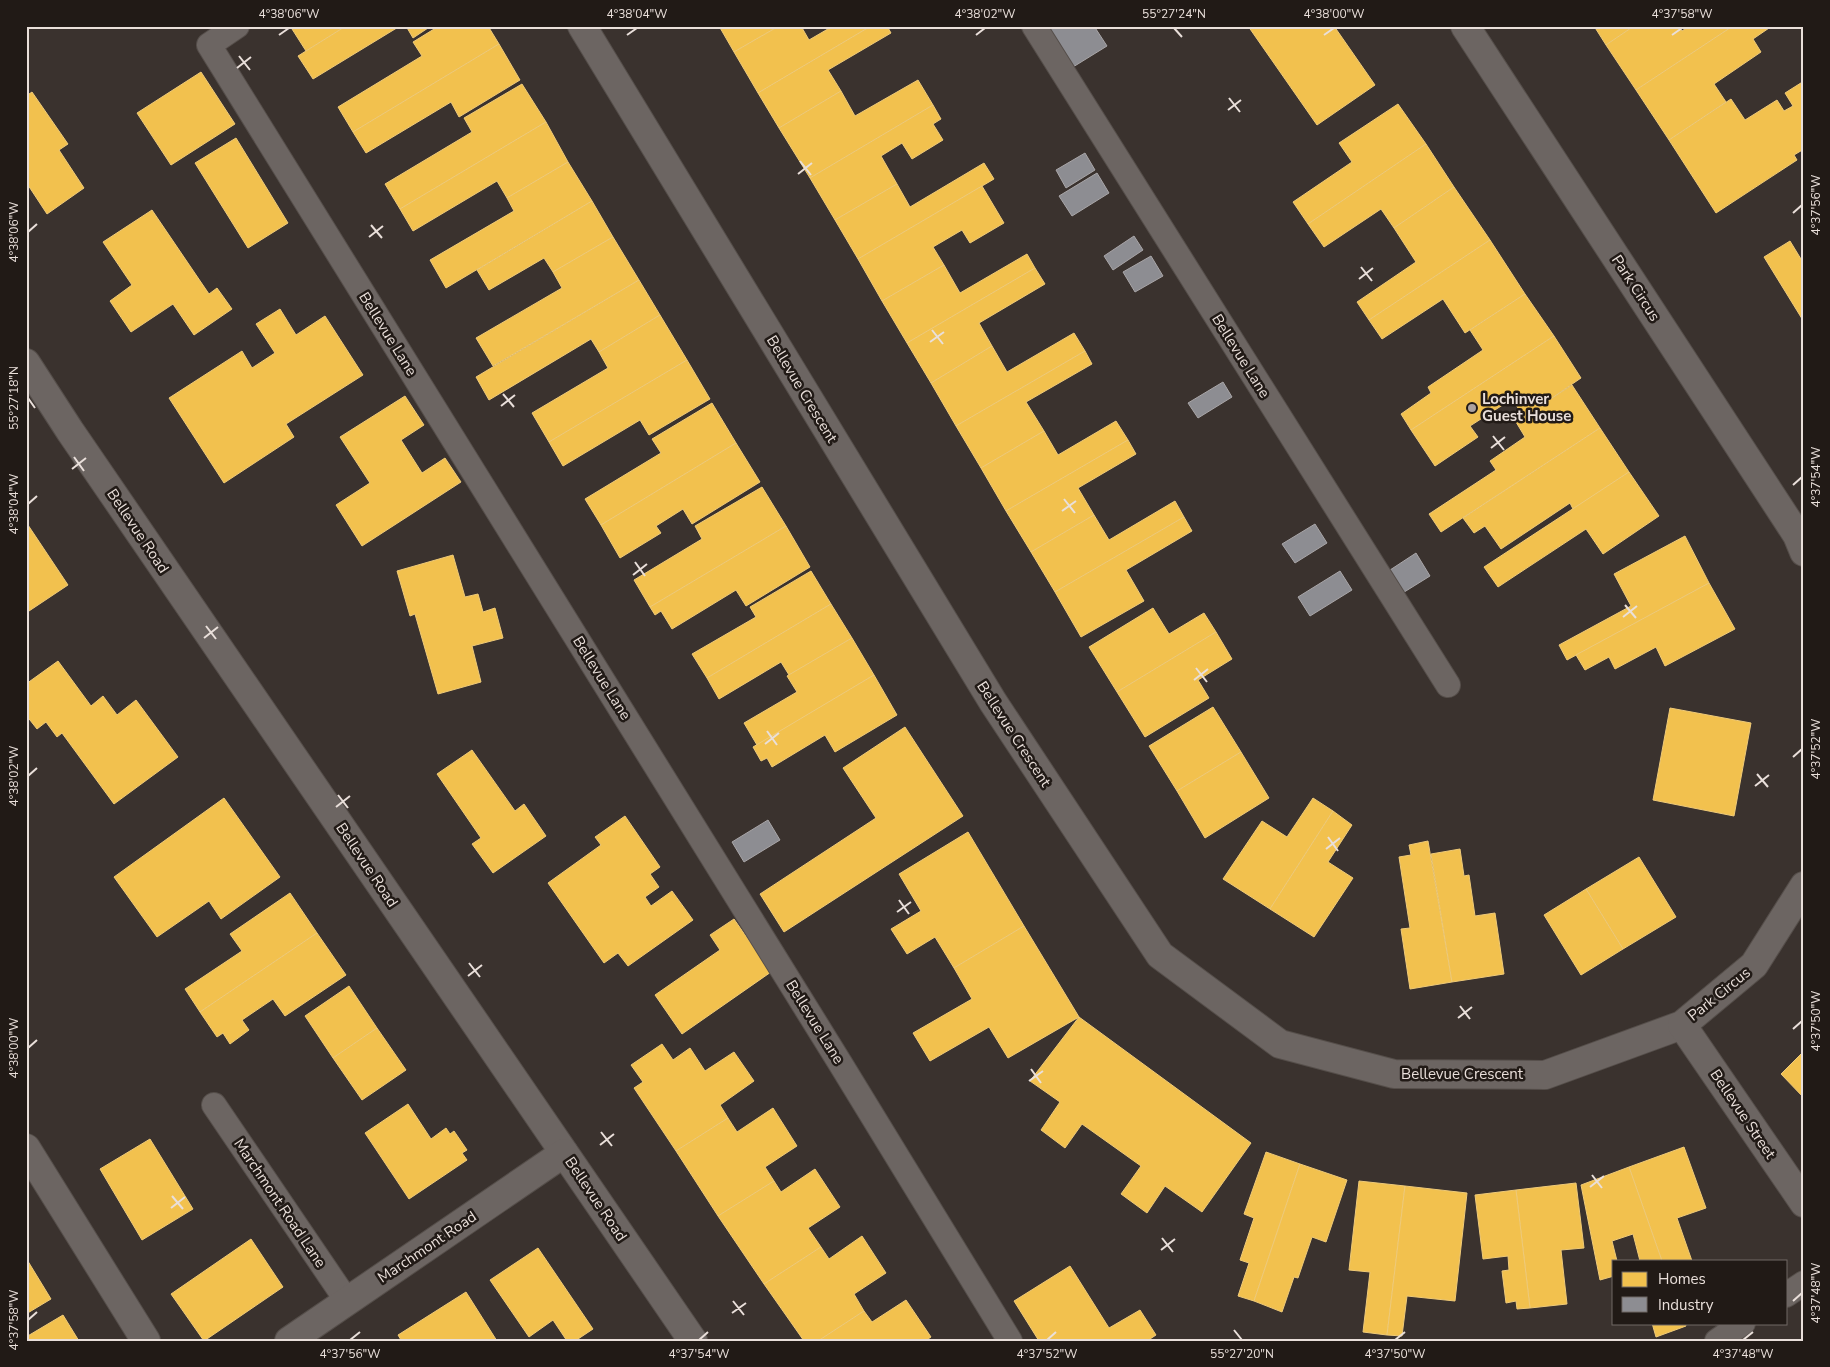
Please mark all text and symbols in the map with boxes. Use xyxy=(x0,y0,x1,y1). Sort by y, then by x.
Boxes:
text: 4°38'06"W xyxy=(258,6,320,22)
text: 4°38'04"W xyxy=(606,6,668,22)
text: 4°38'02"W xyxy=(954,6,1016,22)
text: 55°27'24"N xyxy=(1142,6,1206,22)
text: 4°38'00"W xyxy=(1303,6,1365,22)
text: 4°37'58"W xyxy=(1651,6,1713,22)
text: 4°37'56"W xyxy=(1808,174,1824,236)
text: 4°38'06"W xyxy=(6,201,22,263)
street label: Park Circus xyxy=(1607,251,1665,325)
street label: Bellevue Lane xyxy=(354,288,422,380)
street label: Bellevue Lane xyxy=(1207,310,1275,402)
street label: Bellevue Crescent xyxy=(762,332,842,447)
text: 55°27'18"N xyxy=(6,366,22,430)
place label: Lochinver Guest House xyxy=(1482,389,1571,426)
marker: Lochinver Guest House xyxy=(1466,402,1478,414)
text: 4°37'54"W xyxy=(1808,446,1824,508)
text: 4°38'04"W xyxy=(6,473,22,535)
street label: Bellevue Road xyxy=(102,485,174,577)
street label: Bellevue Lane xyxy=(568,632,636,724)
street label: Bellevue Crescent xyxy=(972,677,1056,791)
text: 4°37'52"W xyxy=(1808,718,1824,780)
text: 4°38'02"W xyxy=(6,745,22,807)
street label: Bellevue Road xyxy=(331,819,403,911)
street label: Park Circus xyxy=(1683,963,1755,1025)
street label: Bellevue Lane xyxy=(781,976,849,1068)
text: 4°37'50"W xyxy=(1808,990,1824,1052)
text: 4°38'00"W xyxy=(6,1017,22,1079)
street label: Bellevue Crescent xyxy=(1401,1064,1524,1084)
street label: Bellevue Street xyxy=(1706,1065,1781,1163)
street label: Marchmont Road Lane xyxy=(229,1135,331,1271)
street label: Bellevue Road xyxy=(560,1153,632,1245)
street label: Marchmont Road xyxy=(374,1206,480,1288)
legend xyxy=(1612,1260,1788,1324)
text: 4°37'48"W xyxy=(1808,1262,1824,1324)
text: Homes xyxy=(1658,1269,1706,1289)
text: 4°37'58"W xyxy=(6,1289,22,1351)
text: Industry xyxy=(1658,1295,1714,1315)
text: 4°37'56"W xyxy=(319,1346,381,1362)
text: 4°37'54"W xyxy=(668,1346,730,1362)
text: 4°37'52"W xyxy=(1016,1346,1078,1362)
text: 55°27'20"N xyxy=(1210,1346,1274,1362)
text: 4°37'50"W xyxy=(1364,1346,1426,1362)
text: 4°37'48"W xyxy=(1712,1346,1774,1362)

